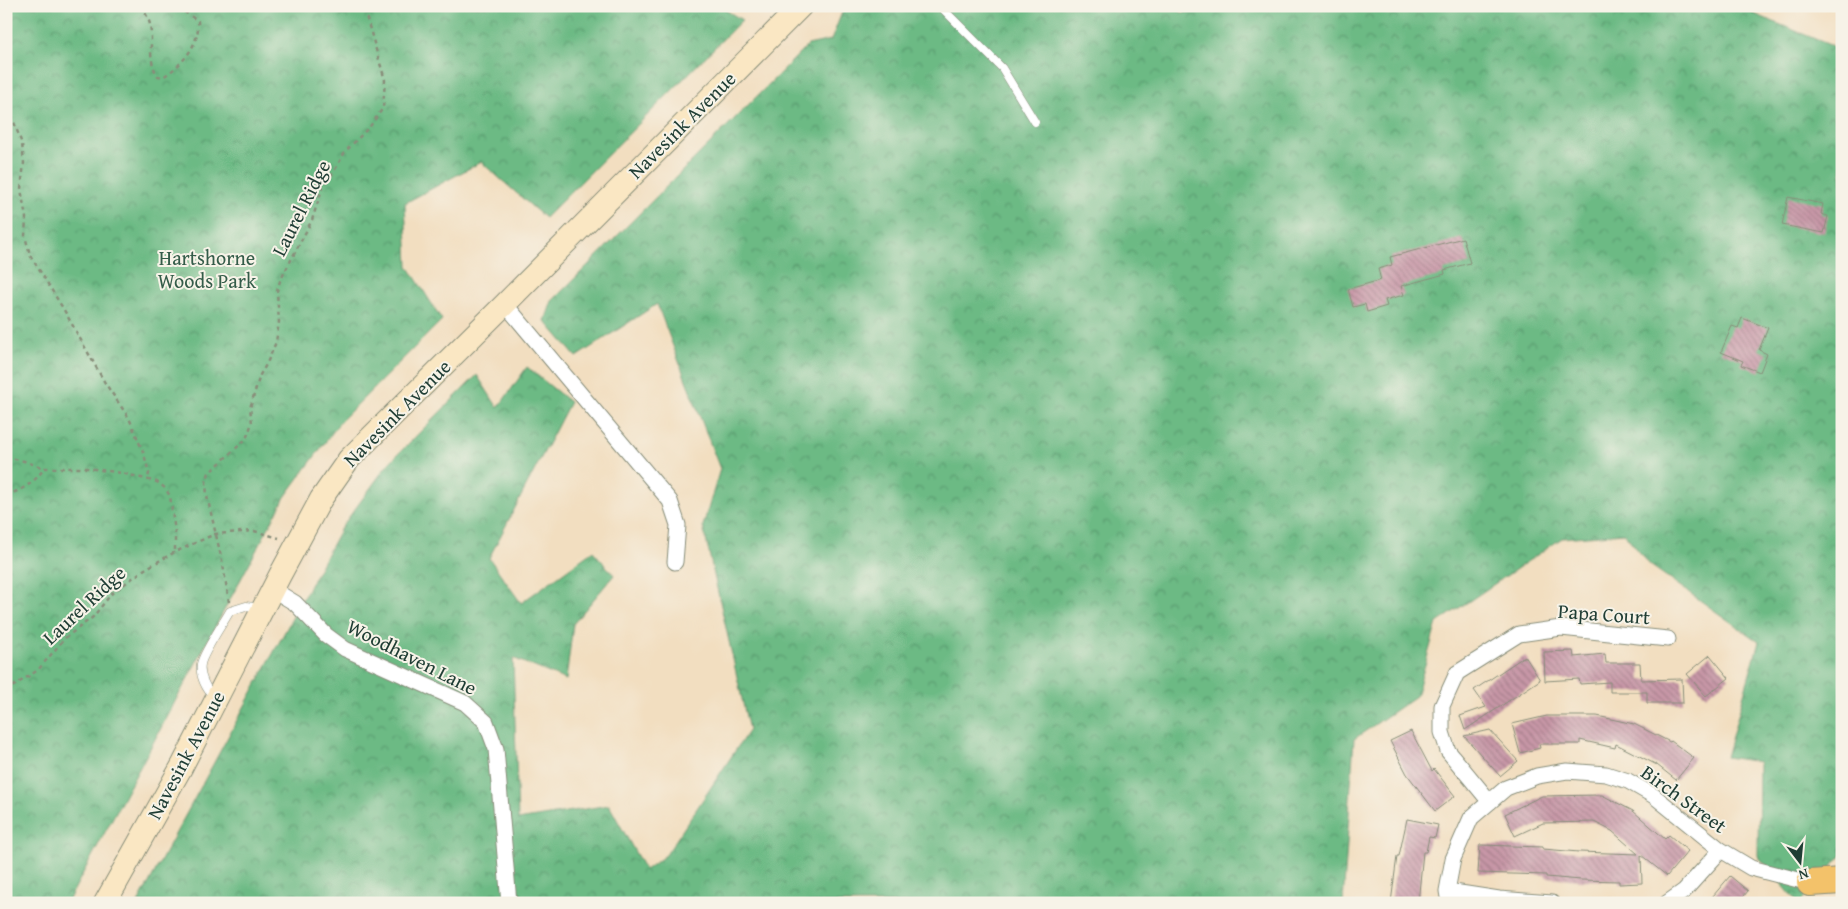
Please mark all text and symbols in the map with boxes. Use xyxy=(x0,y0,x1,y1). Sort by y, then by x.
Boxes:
street label: Navesink Avenue xyxy=(621,64,742,185)
street label: Laurel Ridge xyxy=(264,155,337,261)
park label: Hartshorne Woods Park xyxy=(158,243,257,295)
street label: Navesink Avenue xyxy=(336,352,457,473)
street label: Laurel Ridge xyxy=(36,558,132,651)
street label: Papa Court xyxy=(1557,596,1651,631)
street label: Woodhaven Lane xyxy=(342,611,482,702)
street label: Navesink Avenue xyxy=(139,685,232,824)
street label: Birch Street xyxy=(1635,758,1733,840)
north arrow xyxy=(1776,836,1826,886)
text: N xyxy=(1796,864,1811,886)

